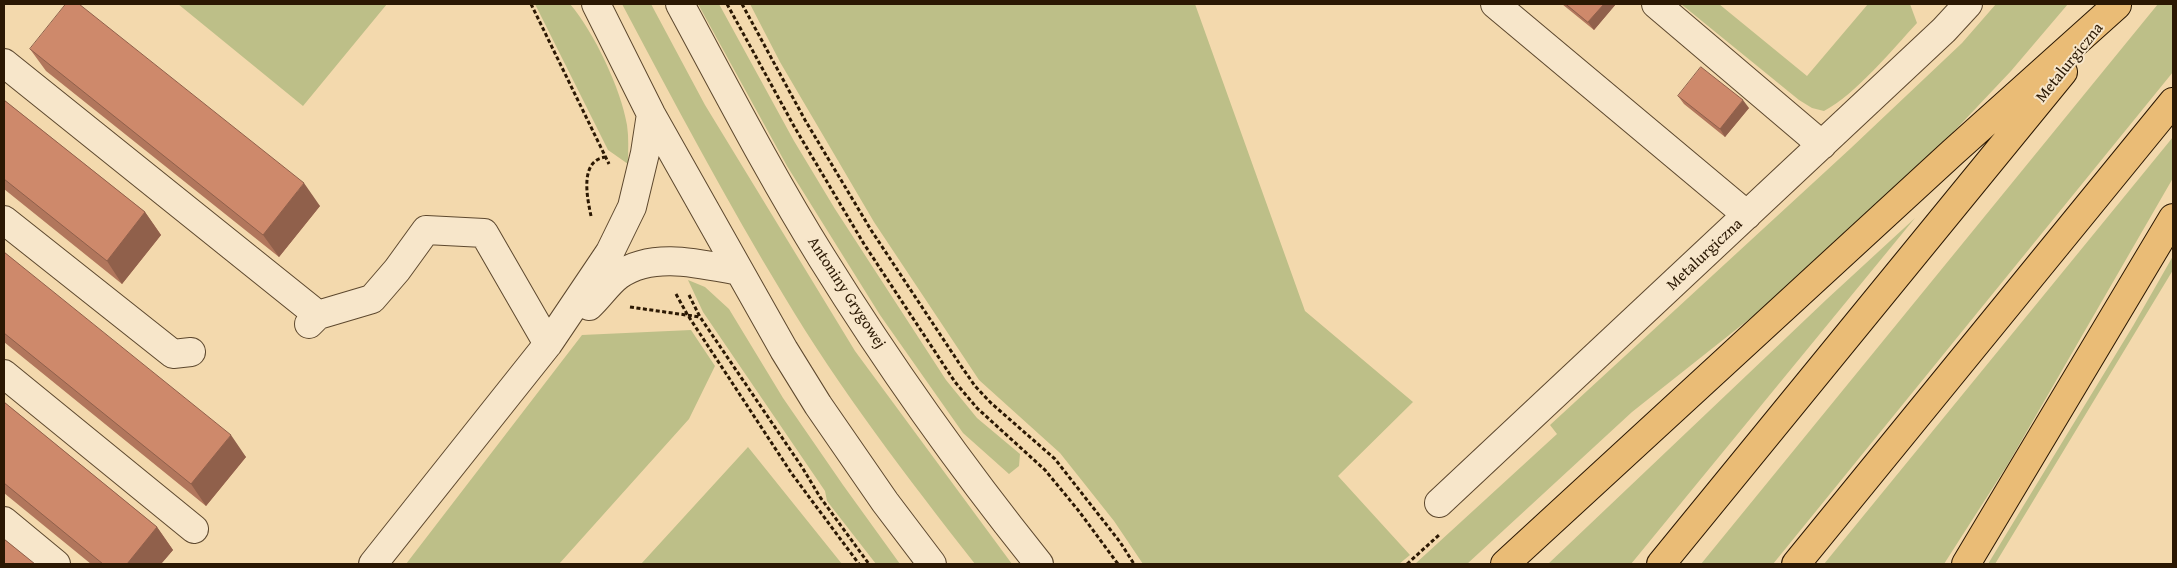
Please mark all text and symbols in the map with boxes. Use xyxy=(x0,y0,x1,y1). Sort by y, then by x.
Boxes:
street label: Metalurgiczna xyxy=(2032,19,2108,107)
street label: Metalurgiczna xyxy=(1663,215,1747,295)
street label: Antoniny Grygowej xyxy=(803,234,889,352)

